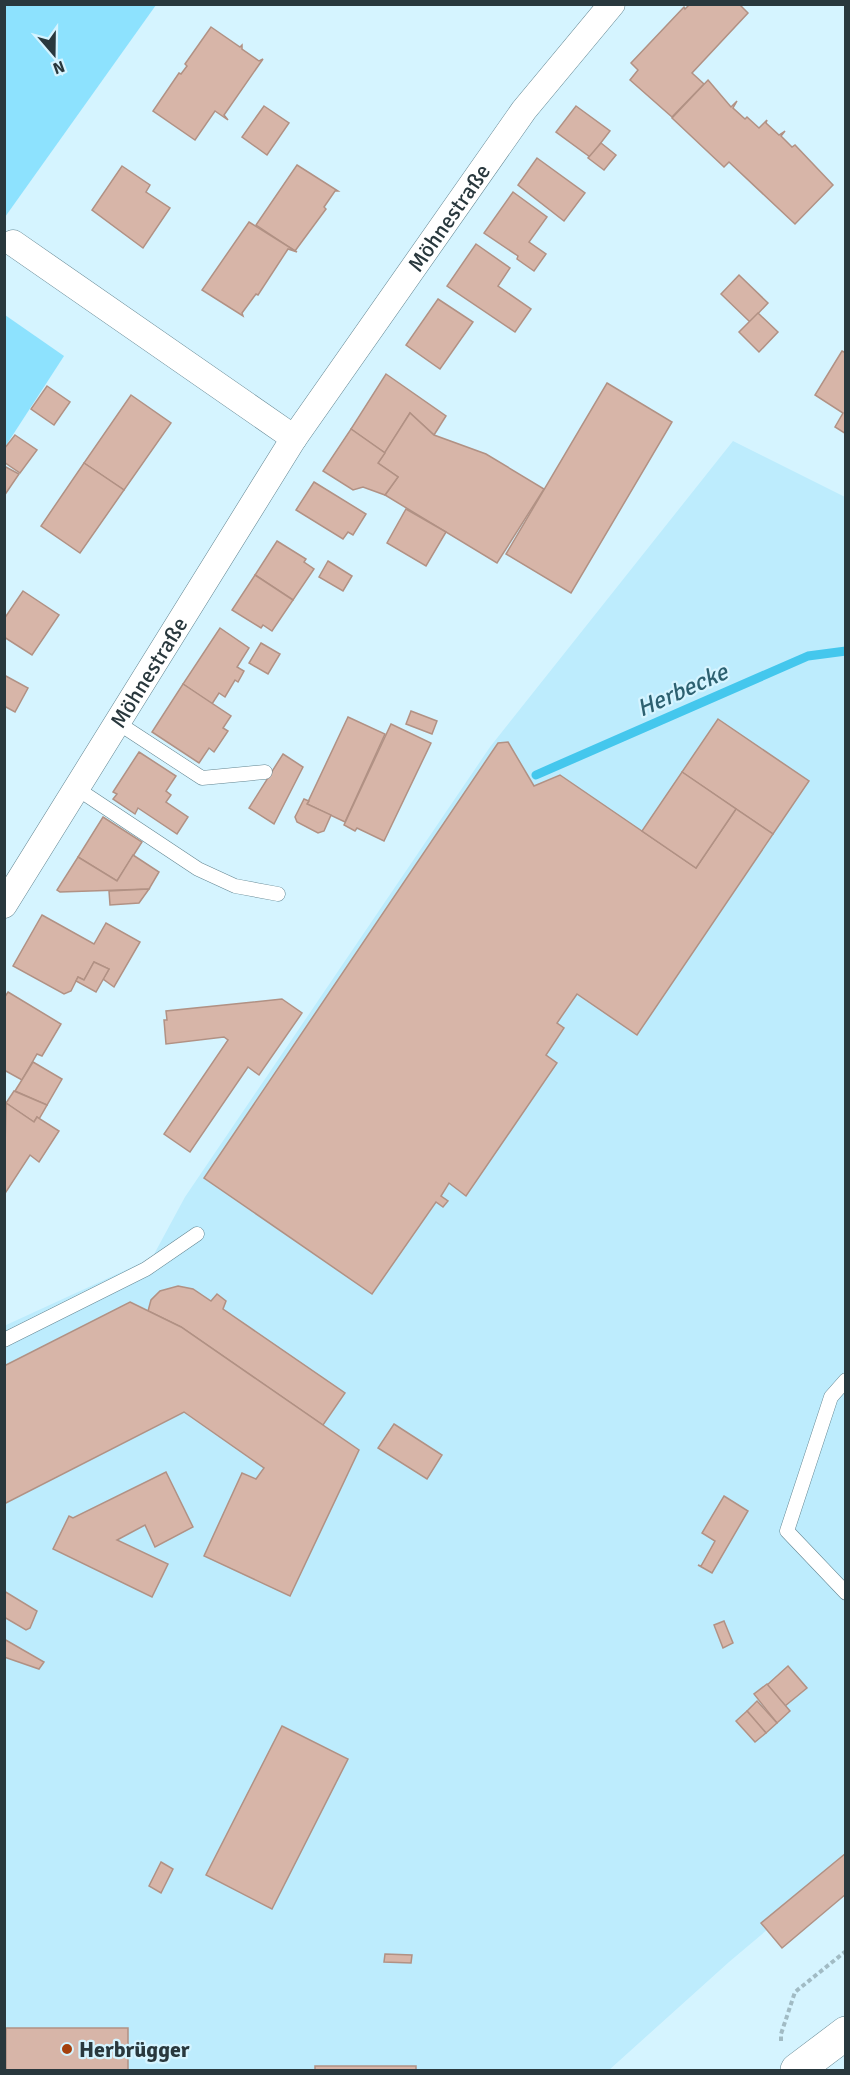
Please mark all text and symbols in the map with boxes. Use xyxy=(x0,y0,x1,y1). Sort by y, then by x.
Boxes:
north arrow xyxy=(24,24,84,84)
text: N xyxy=(50,56,67,78)
street label: Möhnestraße xyxy=(402,158,496,277)
street label: Möhnestraße xyxy=(104,612,193,733)
water label: Herbecke xyxy=(632,656,733,723)
place label: Herbrügger xyxy=(79,2036,190,2063)
marker: Herbrügger xyxy=(60,2042,74,2056)

